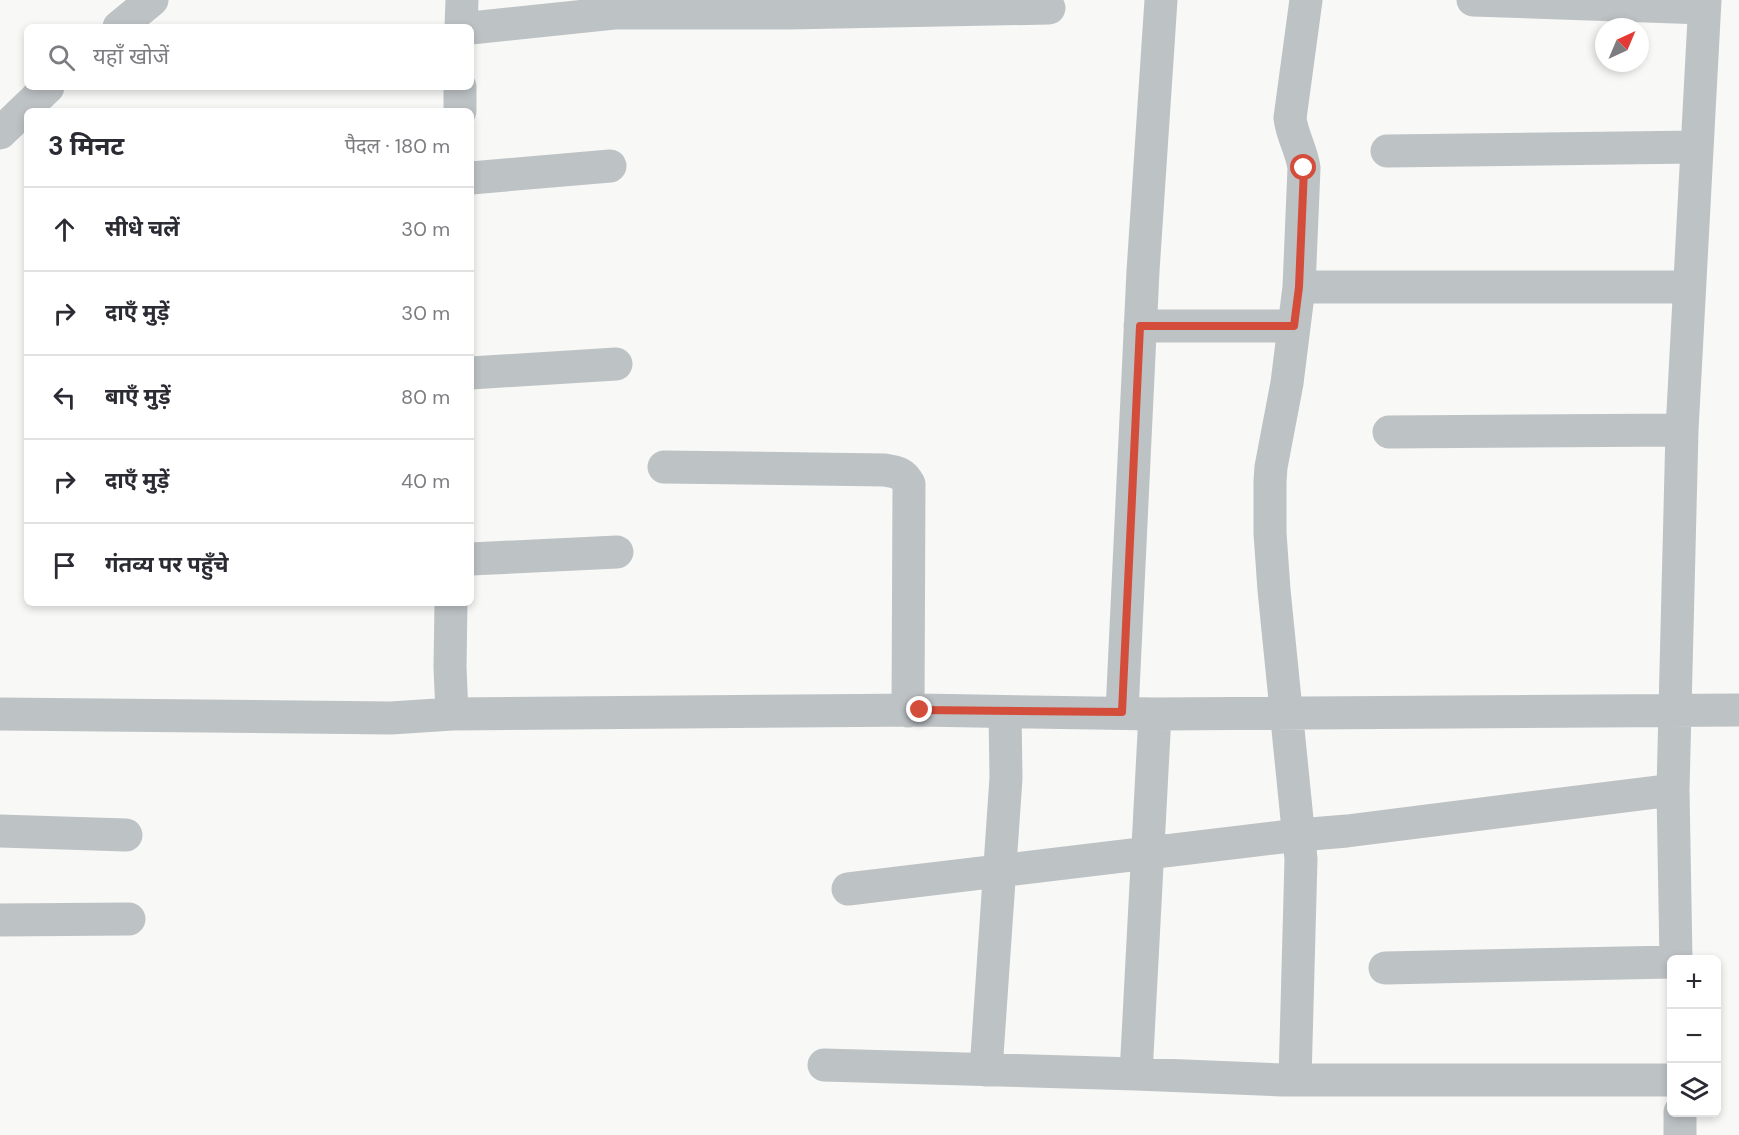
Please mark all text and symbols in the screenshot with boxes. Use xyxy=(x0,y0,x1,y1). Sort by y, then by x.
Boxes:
north arrow xyxy=(1595,18,1649,72)
search box xyxy=(24,24,474,90)
icon: search xyxy=(45,41,78,74)
text: यहाँ खोजें xyxy=(93,42,169,71)
text: 3 मिनट xyxy=(48,129,124,163)
text: पैदल · 180 m xyxy=(345,133,450,159)
route start xyxy=(1290,154,1316,180)
icon: ahead xyxy=(48,213,81,246)
text: सीधे चलें xyxy=(105,214,180,243)
text: 30 m xyxy=(401,216,450,242)
icon: right xyxy=(48,297,81,330)
text: दाएँ मुड़ें xyxy=(105,298,169,327)
text: 30 m xyxy=(401,300,450,326)
icon: left xyxy=(48,381,81,414)
text: बाएँ मुड़ें xyxy=(105,382,171,411)
text: 80 m xyxy=(401,384,450,410)
icon: right xyxy=(48,465,81,498)
text: दाएँ मुड़ें xyxy=(105,466,169,495)
text: 40 m xyxy=(401,468,450,494)
icon: arrive xyxy=(48,549,81,582)
text: गंतव्य पर पहुँचे xyxy=(105,550,228,579)
route end xyxy=(906,696,932,722)
map controls xyxy=(1667,955,1721,1117)
button: + xyxy=(1667,955,1721,1009)
button: − xyxy=(1667,1009,1721,1063)
button: layers xyxy=(1667,1063,1721,1117)

